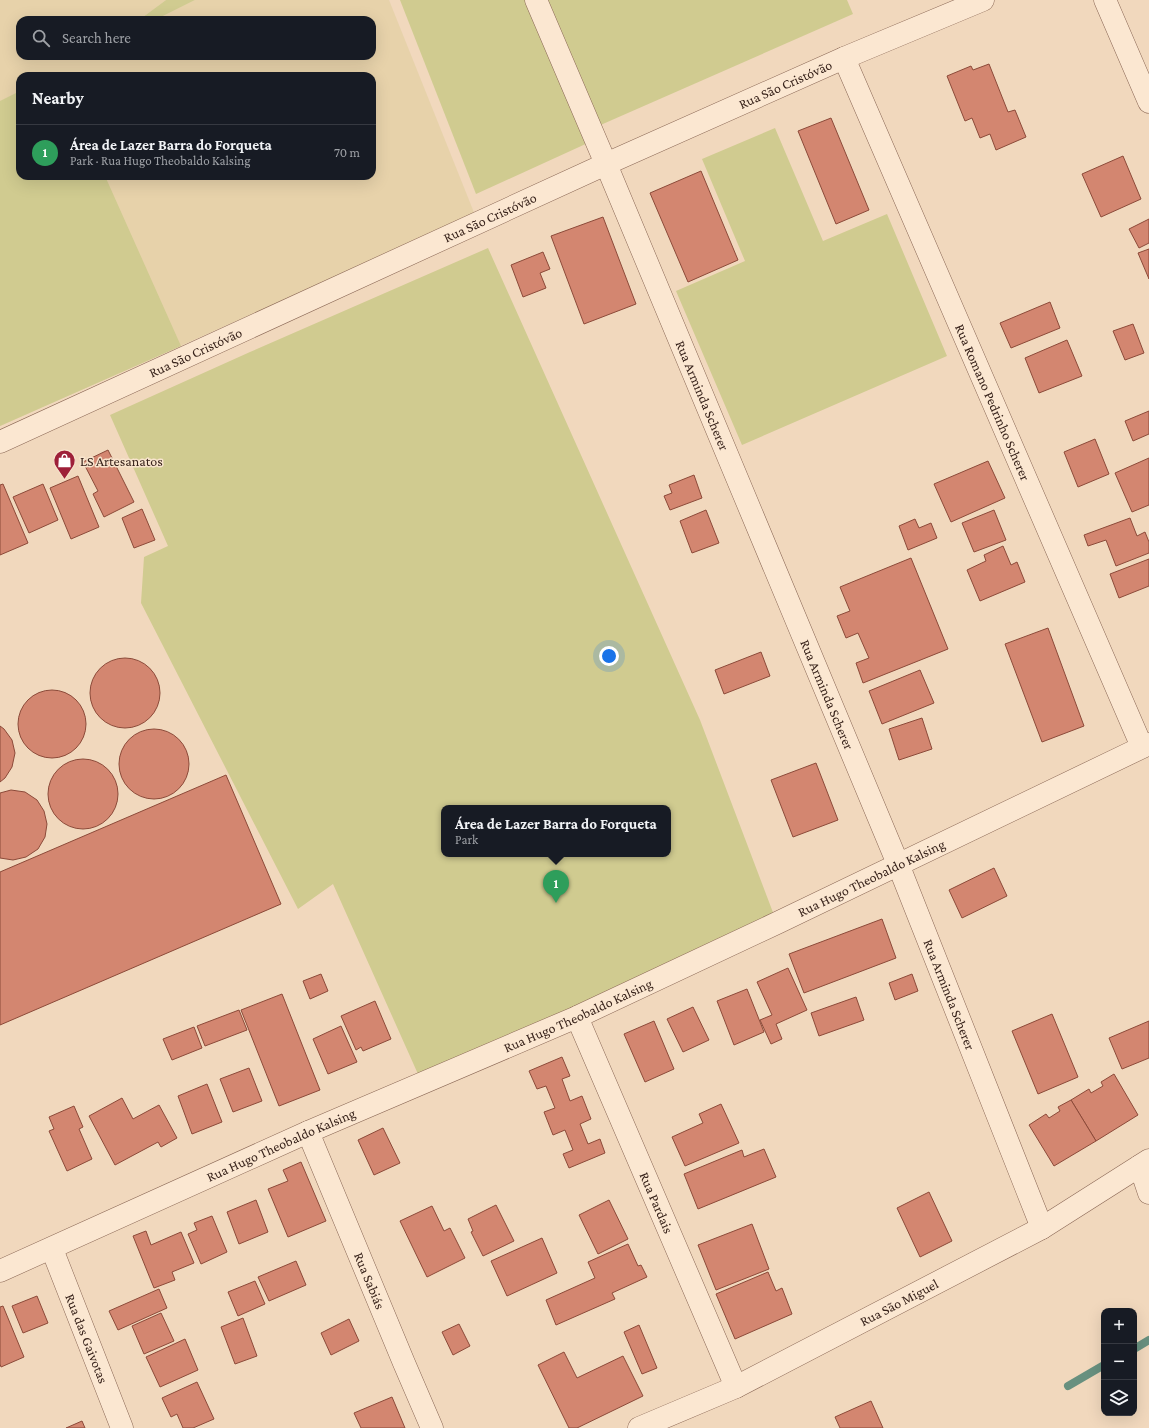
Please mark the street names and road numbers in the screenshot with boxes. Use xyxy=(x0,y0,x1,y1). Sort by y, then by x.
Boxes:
street label: Rua São Cristóvão xyxy=(736,56,834,112)
street label: Rua São Cristóvão xyxy=(441,189,539,245)
street label: Rua Romano Pedrinho Scherer xyxy=(952,321,1034,483)
street label: Rua São Cristóvão xyxy=(146,324,244,381)
street label: Rua Arminda Scherer xyxy=(672,338,733,453)
street label: Rua Arminda Scherer xyxy=(797,637,857,752)
street label: Rua Hugo Theobaldo Kalsing xyxy=(795,835,948,920)
street label: Rua Arminda Scherer xyxy=(920,937,979,1052)
street label: Rua Hugo Theobaldo Kalsing xyxy=(501,975,655,1055)
street label: Rua Hugo Theobaldo Kalsing xyxy=(204,1105,358,1185)
street label: Rua Pardais xyxy=(637,1169,677,1236)
street label: Rua Sabiás xyxy=(351,1250,389,1311)
street label: Rua São Miguel xyxy=(857,1275,941,1329)
street label: Rua das Gaivotas xyxy=(62,1291,112,1386)

